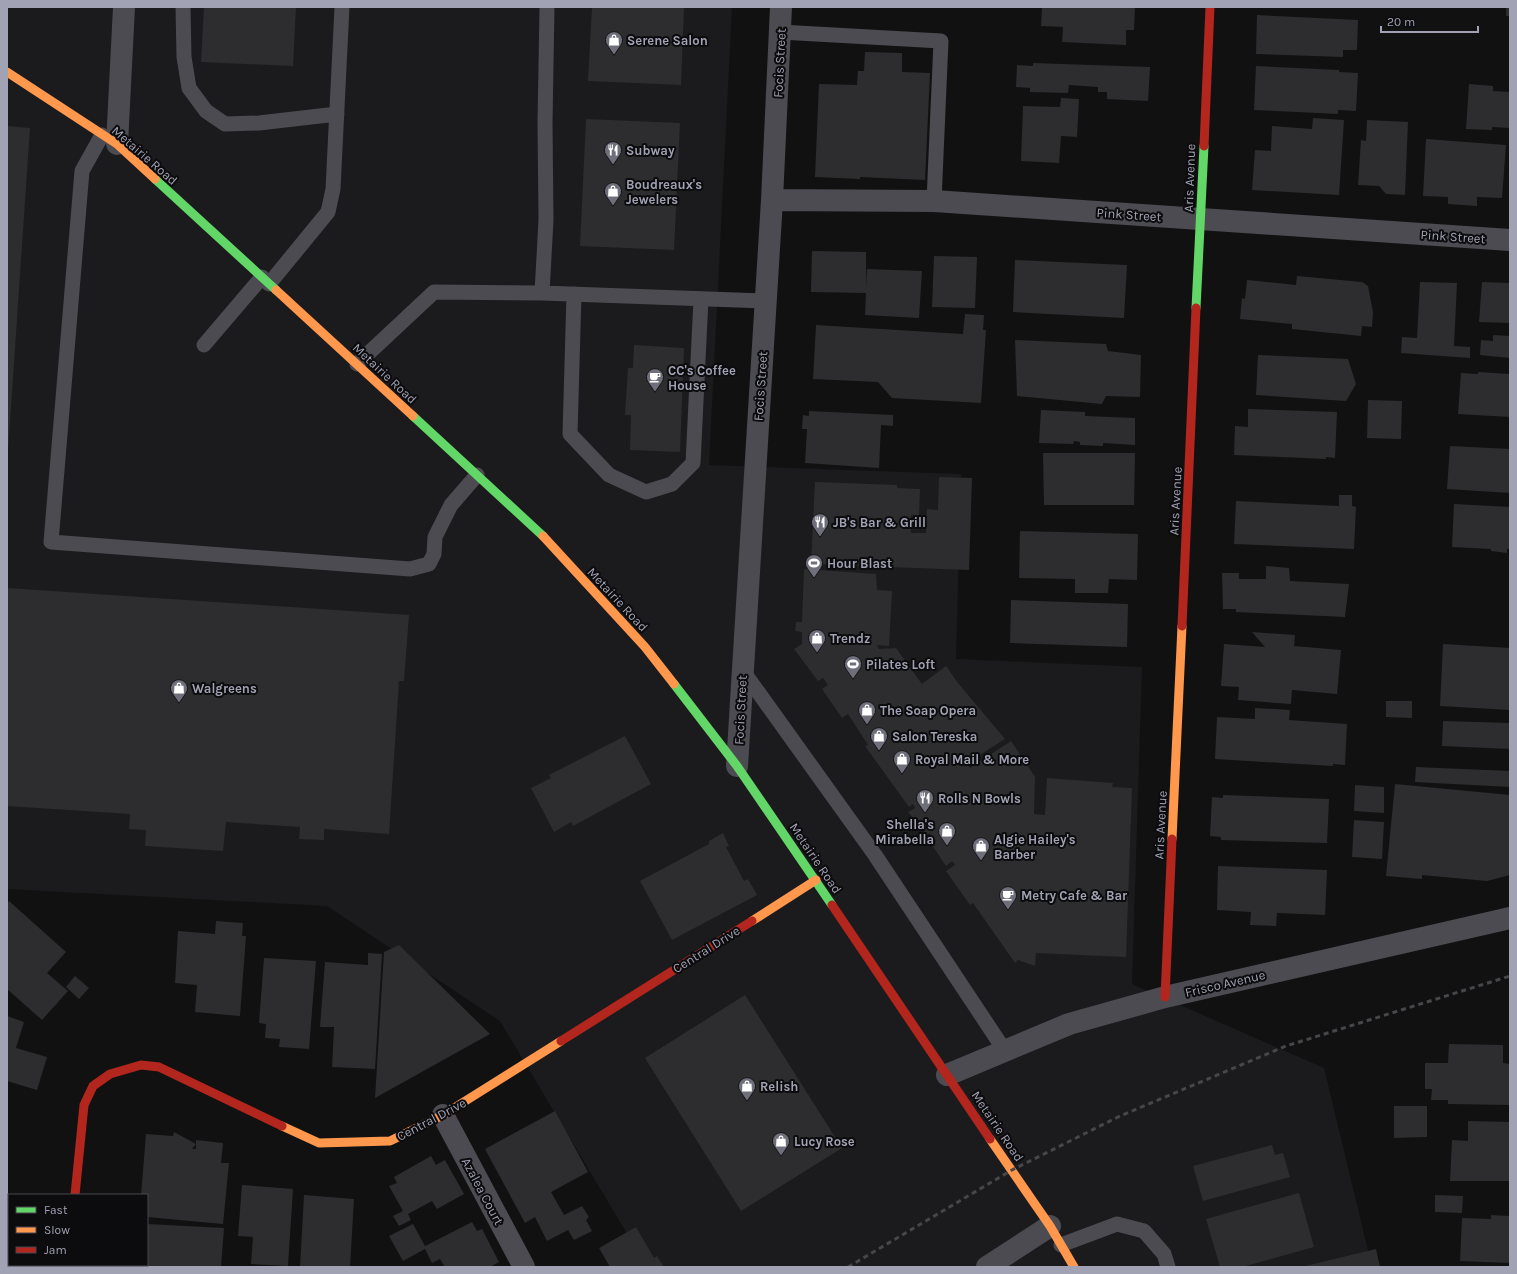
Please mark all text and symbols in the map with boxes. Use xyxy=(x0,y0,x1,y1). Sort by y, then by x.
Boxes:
scale bar xyxy=(1381,8,1478,34)
text: 20 m xyxy=(1387,15,1415,29)
street label: Focis Street xyxy=(770,28,789,98)
shop icon: Serene Salon xyxy=(604,30,624,55)
place label: Serene Salon xyxy=(627,33,708,48)
street label: Metairie Road xyxy=(109,123,180,188)
restaurant icon: Subway xyxy=(603,140,623,165)
place label: Subway xyxy=(626,143,675,158)
street label: Aris Avenue xyxy=(1181,143,1198,213)
place label: Boudreaux's Jewelers xyxy=(626,177,702,207)
shop icon: Boudreaux's Jewelers xyxy=(603,181,623,206)
street label: Pink Street xyxy=(1096,205,1162,224)
street label: Pink Street xyxy=(1420,227,1486,246)
street label: Metairie Road xyxy=(350,340,420,407)
street label: Focis Street xyxy=(751,351,770,421)
place label: CC's Coffee House xyxy=(668,363,736,393)
cafe icon: CC's Coffee House xyxy=(645,367,665,392)
street label: Aris Avenue xyxy=(1166,466,1185,536)
restaurant icon: JB's Bar & Grill xyxy=(810,512,830,537)
place label: JB's Bar & Grill xyxy=(833,515,926,530)
sports icon: Hour Blast xyxy=(804,553,824,578)
place label: Hour Blast xyxy=(827,556,892,571)
street label: Metairie Road xyxy=(584,564,651,634)
shop icon: Trendz xyxy=(807,628,827,653)
place label: Trendz xyxy=(830,631,870,646)
sports icon: Pilates Loft xyxy=(843,654,863,679)
place label: Pilates Loft xyxy=(866,657,935,672)
street label: Focis Street xyxy=(731,675,750,745)
shop icon: Walgreens xyxy=(169,678,189,703)
place label: Walgreens xyxy=(192,681,257,696)
shop icon: The Soap Opera xyxy=(857,700,877,725)
place label: The Soap Opera xyxy=(880,703,976,718)
shop icon: Salon Tereska xyxy=(869,726,889,751)
place label: Salon Tereska xyxy=(892,729,977,744)
shop icon: Royal Mail & More xyxy=(892,749,912,774)
place label: Royal Mail & More xyxy=(915,752,1029,767)
restaurant icon: Rolls N Bowls xyxy=(915,788,935,813)
street label: Aris Avenue xyxy=(1151,790,1170,860)
place label: Rolls N Bowls xyxy=(938,791,1021,806)
place label: Shella's Mirabella xyxy=(875,817,934,847)
street label: Metairie Road xyxy=(786,820,845,896)
shop icon: Shella's Mirabella xyxy=(937,821,957,846)
place label: Algie Hailey's Barber xyxy=(994,832,1076,862)
shop icon: Algie Hailey's Barber xyxy=(971,836,991,861)
cafe icon: Metry Cafe & Bar xyxy=(998,885,1018,910)
place label: Metry Cafe & Bar xyxy=(1021,888,1128,903)
street label: Central Drive xyxy=(670,923,743,976)
street label: Frisco Avenue xyxy=(1184,967,1267,1000)
shop icon: Relish xyxy=(737,1076,757,1101)
place label: Relish xyxy=(760,1079,798,1094)
street label: Metairie Road xyxy=(968,1088,1027,1164)
street label: Central Drive xyxy=(394,1095,469,1144)
shop icon: Lucy Rose xyxy=(771,1131,791,1156)
place label: Lucy Rose xyxy=(794,1134,855,1149)
street label: Azalea Court xyxy=(459,1155,507,1227)
legend xyxy=(8,1194,148,1266)
text: Fast xyxy=(44,1203,68,1217)
text: Slow xyxy=(44,1223,70,1237)
text: Jam xyxy=(44,1243,67,1257)

